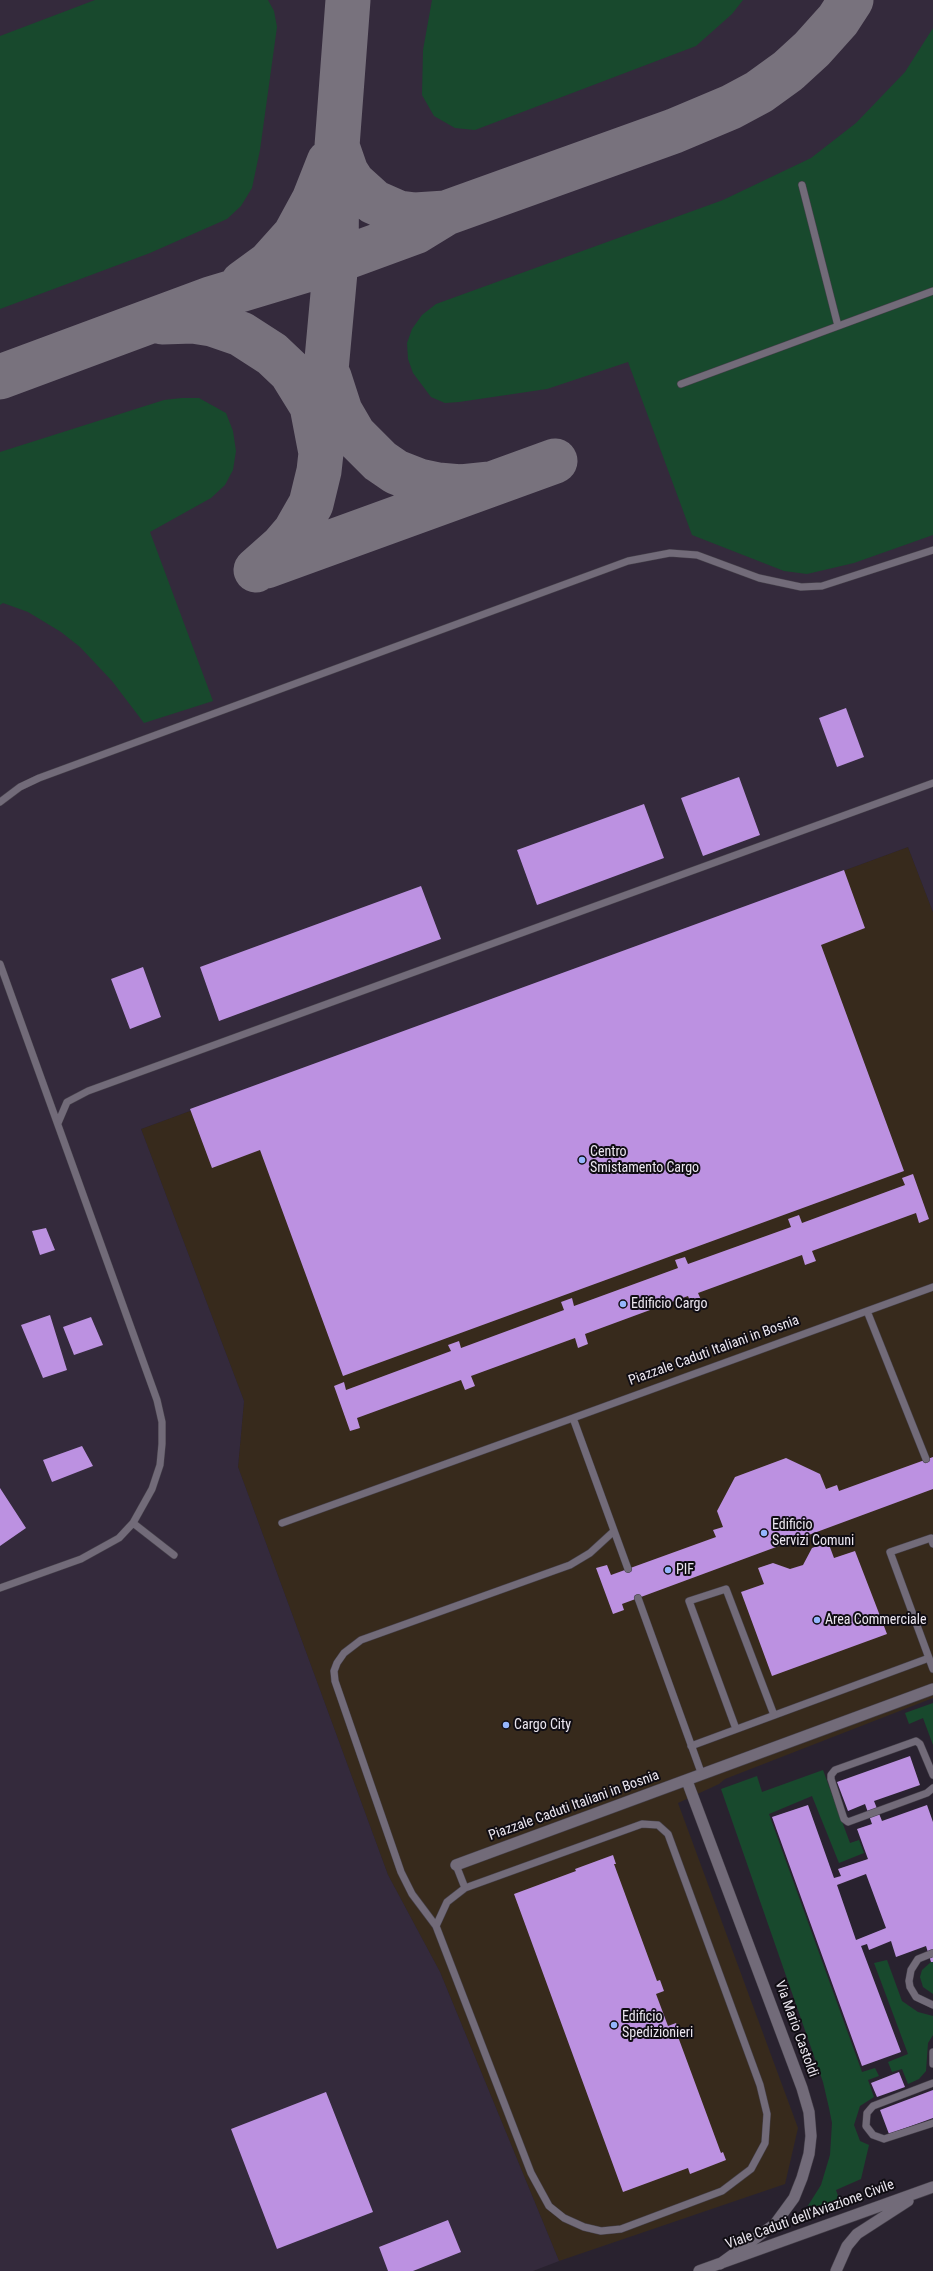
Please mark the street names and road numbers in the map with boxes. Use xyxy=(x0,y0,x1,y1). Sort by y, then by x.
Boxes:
street label: Piazzale Caduti Italiani in Bosnia xyxy=(626,1312,802,1390)
street label: Piazzale Caduti Italiani in Bosnia xyxy=(486,1767,662,1845)
street label: Via Mario Castoldi xyxy=(771,1978,821,2080)
street label: Viale Caduti dell'Aviazione Civile xyxy=(724,2177,896,2253)

